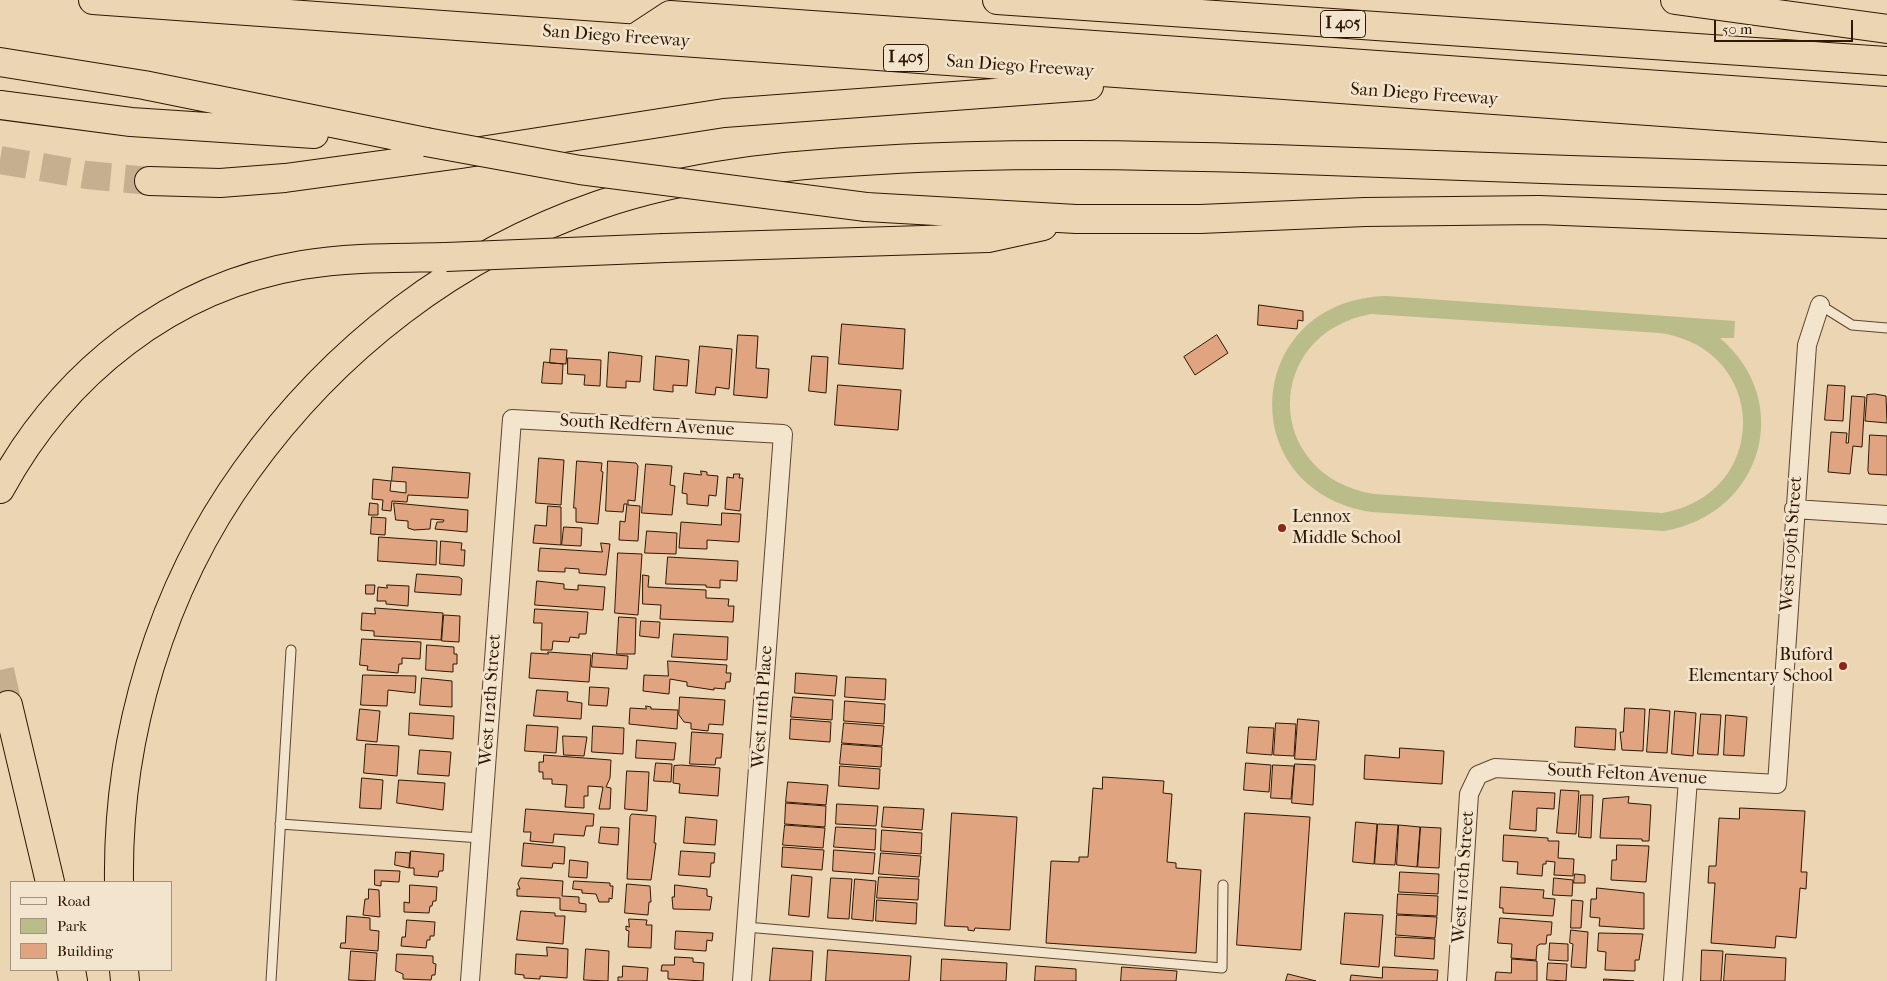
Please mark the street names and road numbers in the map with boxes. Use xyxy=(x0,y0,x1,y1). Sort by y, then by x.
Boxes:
road number: I 405 xyxy=(1320,10,1366,38)
street label: San Diego Freeway xyxy=(541,21,691,53)
road number: I 405 xyxy=(884,44,928,72)
street label: San Diego Freeway xyxy=(945,51,1095,83)
street label: San Diego Freeway xyxy=(1349,79,1499,111)
street label: South Redfern Avenue xyxy=(559,411,735,441)
street label: West 109th Street xyxy=(1776,475,1808,613)
street label: West 112th Street xyxy=(476,633,506,767)
street label: West 111th Place xyxy=(748,645,778,769)
street label: South Felton Avenue xyxy=(1547,760,1707,790)
street label: West 110th Street xyxy=(1449,810,1479,944)

